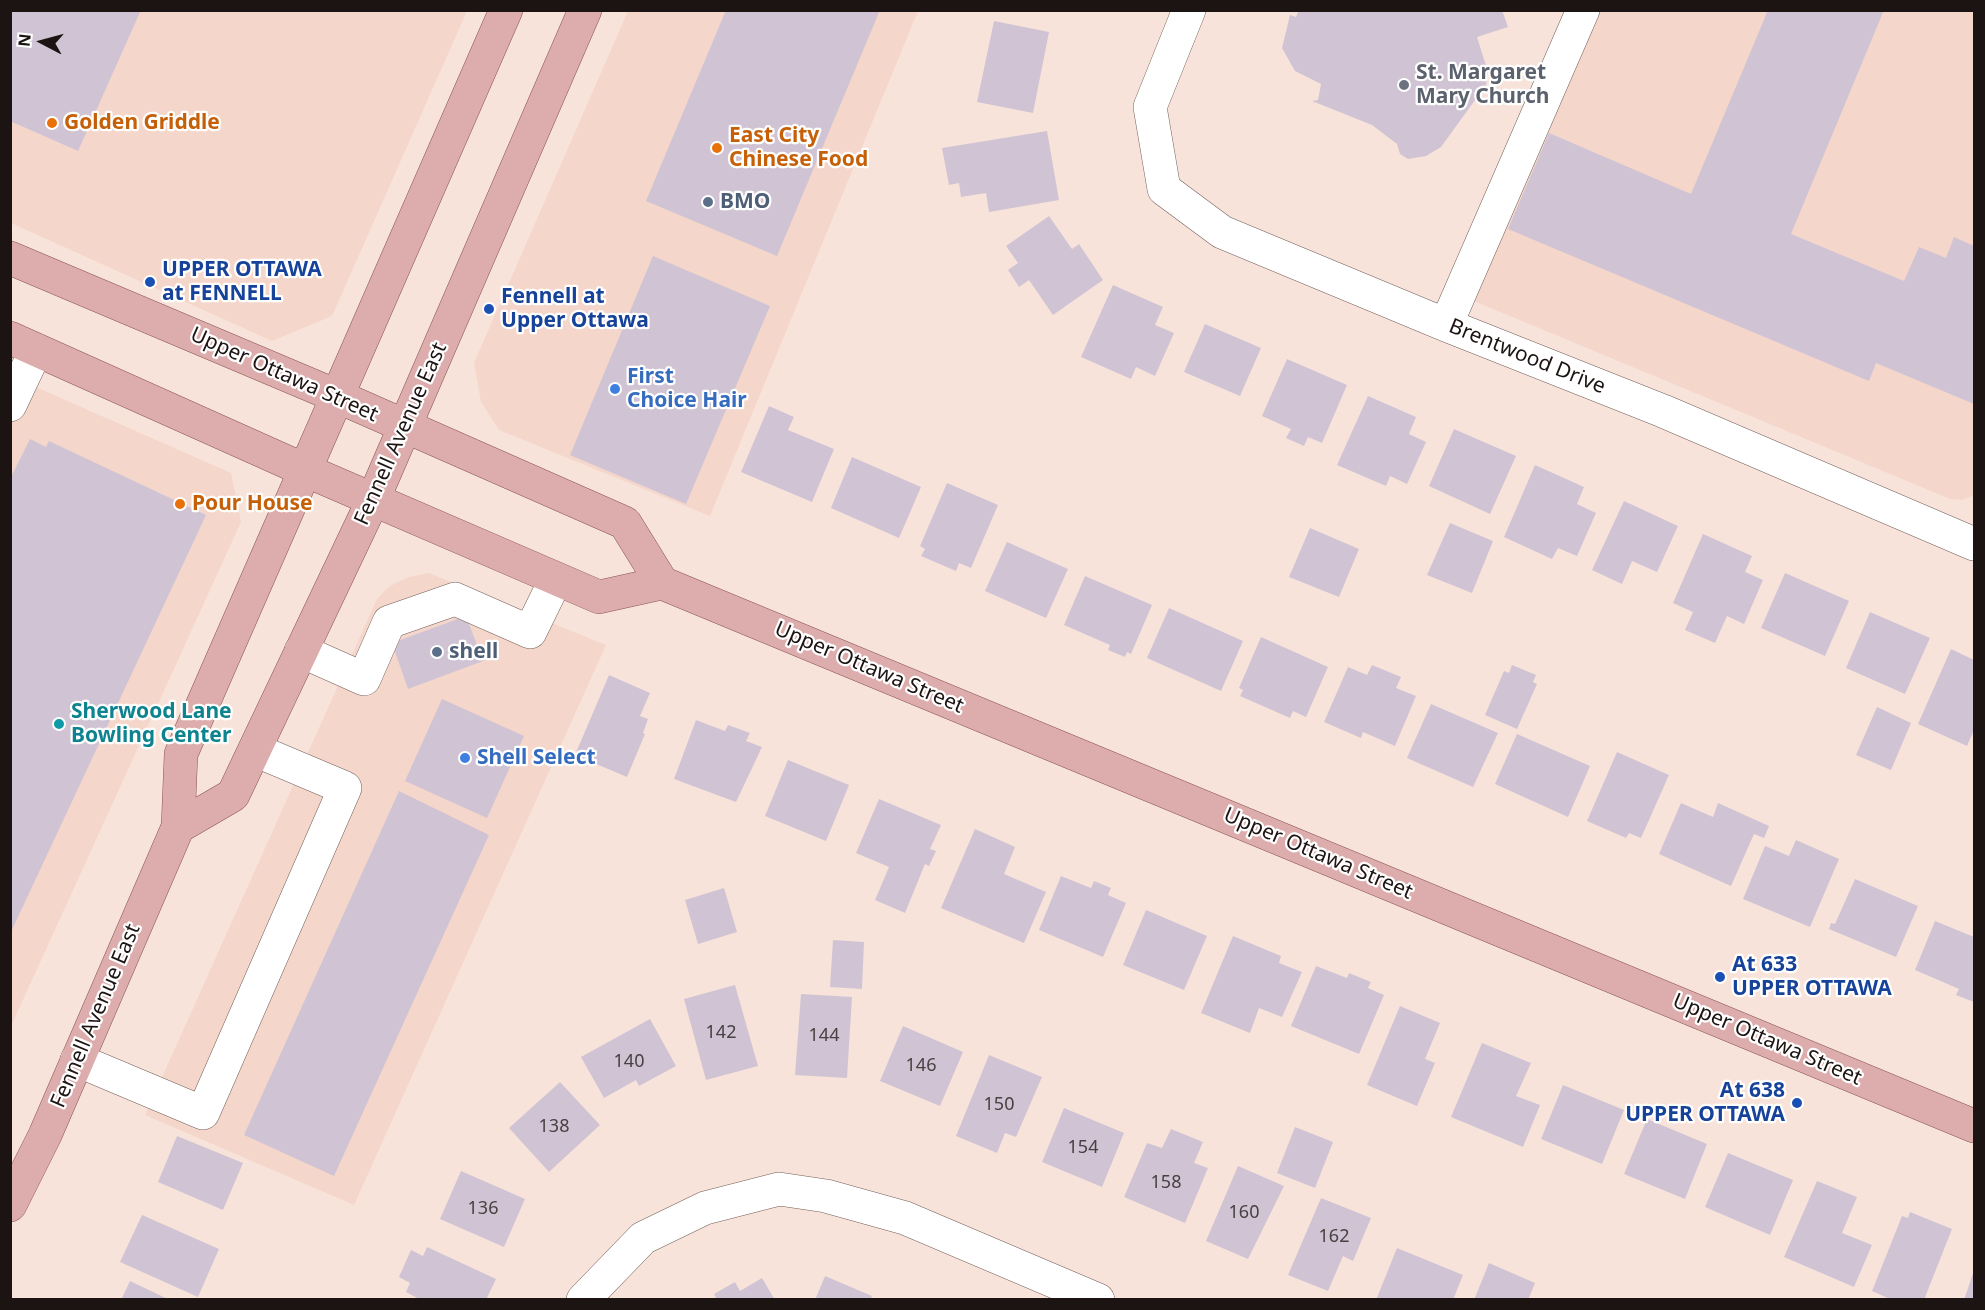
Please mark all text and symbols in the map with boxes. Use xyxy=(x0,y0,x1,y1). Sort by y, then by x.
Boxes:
north arrow xyxy=(12,12,72,72)
text: N xyxy=(12,33,36,48)
place label: St. Margaret Mary Church xyxy=(1416,60,1549,110)
marker: St. Margaret Mary Church xyxy=(1397,78,1411,92)
place label: Golden Griddle xyxy=(64,110,220,136)
marker: Golden Griddle xyxy=(45,116,59,130)
place label: East City Chinese Food xyxy=(729,123,868,173)
marker: East City Chinese Food xyxy=(710,141,724,155)
place label: BMO xyxy=(720,189,770,215)
marker: BMO xyxy=(701,195,715,209)
place label: UPPER OTTAWA at FENNELL xyxy=(162,257,322,307)
marker: UPPER OTTAWA at FENNELL xyxy=(143,275,157,289)
place label: Fennell at Upper Ottawa xyxy=(501,284,649,334)
marker: Fennell at Upper Ottawa xyxy=(482,302,496,316)
street label: Brentwood Drive xyxy=(1445,314,1609,400)
street label: Upper Ottawa Street xyxy=(186,322,382,428)
street label: Fennell Avenue East xyxy=(349,339,453,529)
place label: First Choice Hair xyxy=(627,364,747,414)
marker: First Choice Hair xyxy=(608,382,622,396)
place label: Pour House xyxy=(192,491,313,517)
marker: Pour House xyxy=(173,497,187,511)
street label: Upper Ottawa Street xyxy=(771,617,967,719)
place label: shell xyxy=(449,639,498,665)
marker: shell xyxy=(430,645,444,659)
place label: Sherwood Lane Bowling Center xyxy=(71,699,232,749)
marker: Sherwood Lane Bowling Center xyxy=(52,717,66,731)
place label: Shell Select xyxy=(477,745,596,771)
marker: Shell Select xyxy=(458,751,472,765)
street label: Upper Ottawa Street xyxy=(1220,803,1416,905)
street label: Fennell Avenue East xyxy=(46,920,146,1112)
place label: At 633 UPPER OTTAWA xyxy=(1732,952,1892,1002)
marker: At 633 UPPER OTTAWA xyxy=(1713,970,1727,984)
street label: Upper Ottawa Street xyxy=(1669,989,1865,1091)
house number: 142 xyxy=(706,1022,736,1044)
house number: 144 xyxy=(809,1025,839,1047)
house number: 140 xyxy=(614,1051,644,1073)
house number: 146 xyxy=(906,1055,936,1077)
place label: At 638 UPPER OTTAWA xyxy=(1625,1078,1785,1128)
house number: 150 xyxy=(984,1094,1014,1116)
marker: At 638 UPPER OTTAWA xyxy=(1790,1096,1804,1110)
house number: 138 xyxy=(539,1116,569,1138)
house number: 154 xyxy=(1068,1137,1098,1159)
house number: 158 xyxy=(1151,1172,1181,1194)
house number: 136 xyxy=(468,1198,498,1220)
house number: 160 xyxy=(1229,1202,1259,1224)
house number: 162 xyxy=(1319,1226,1349,1248)

